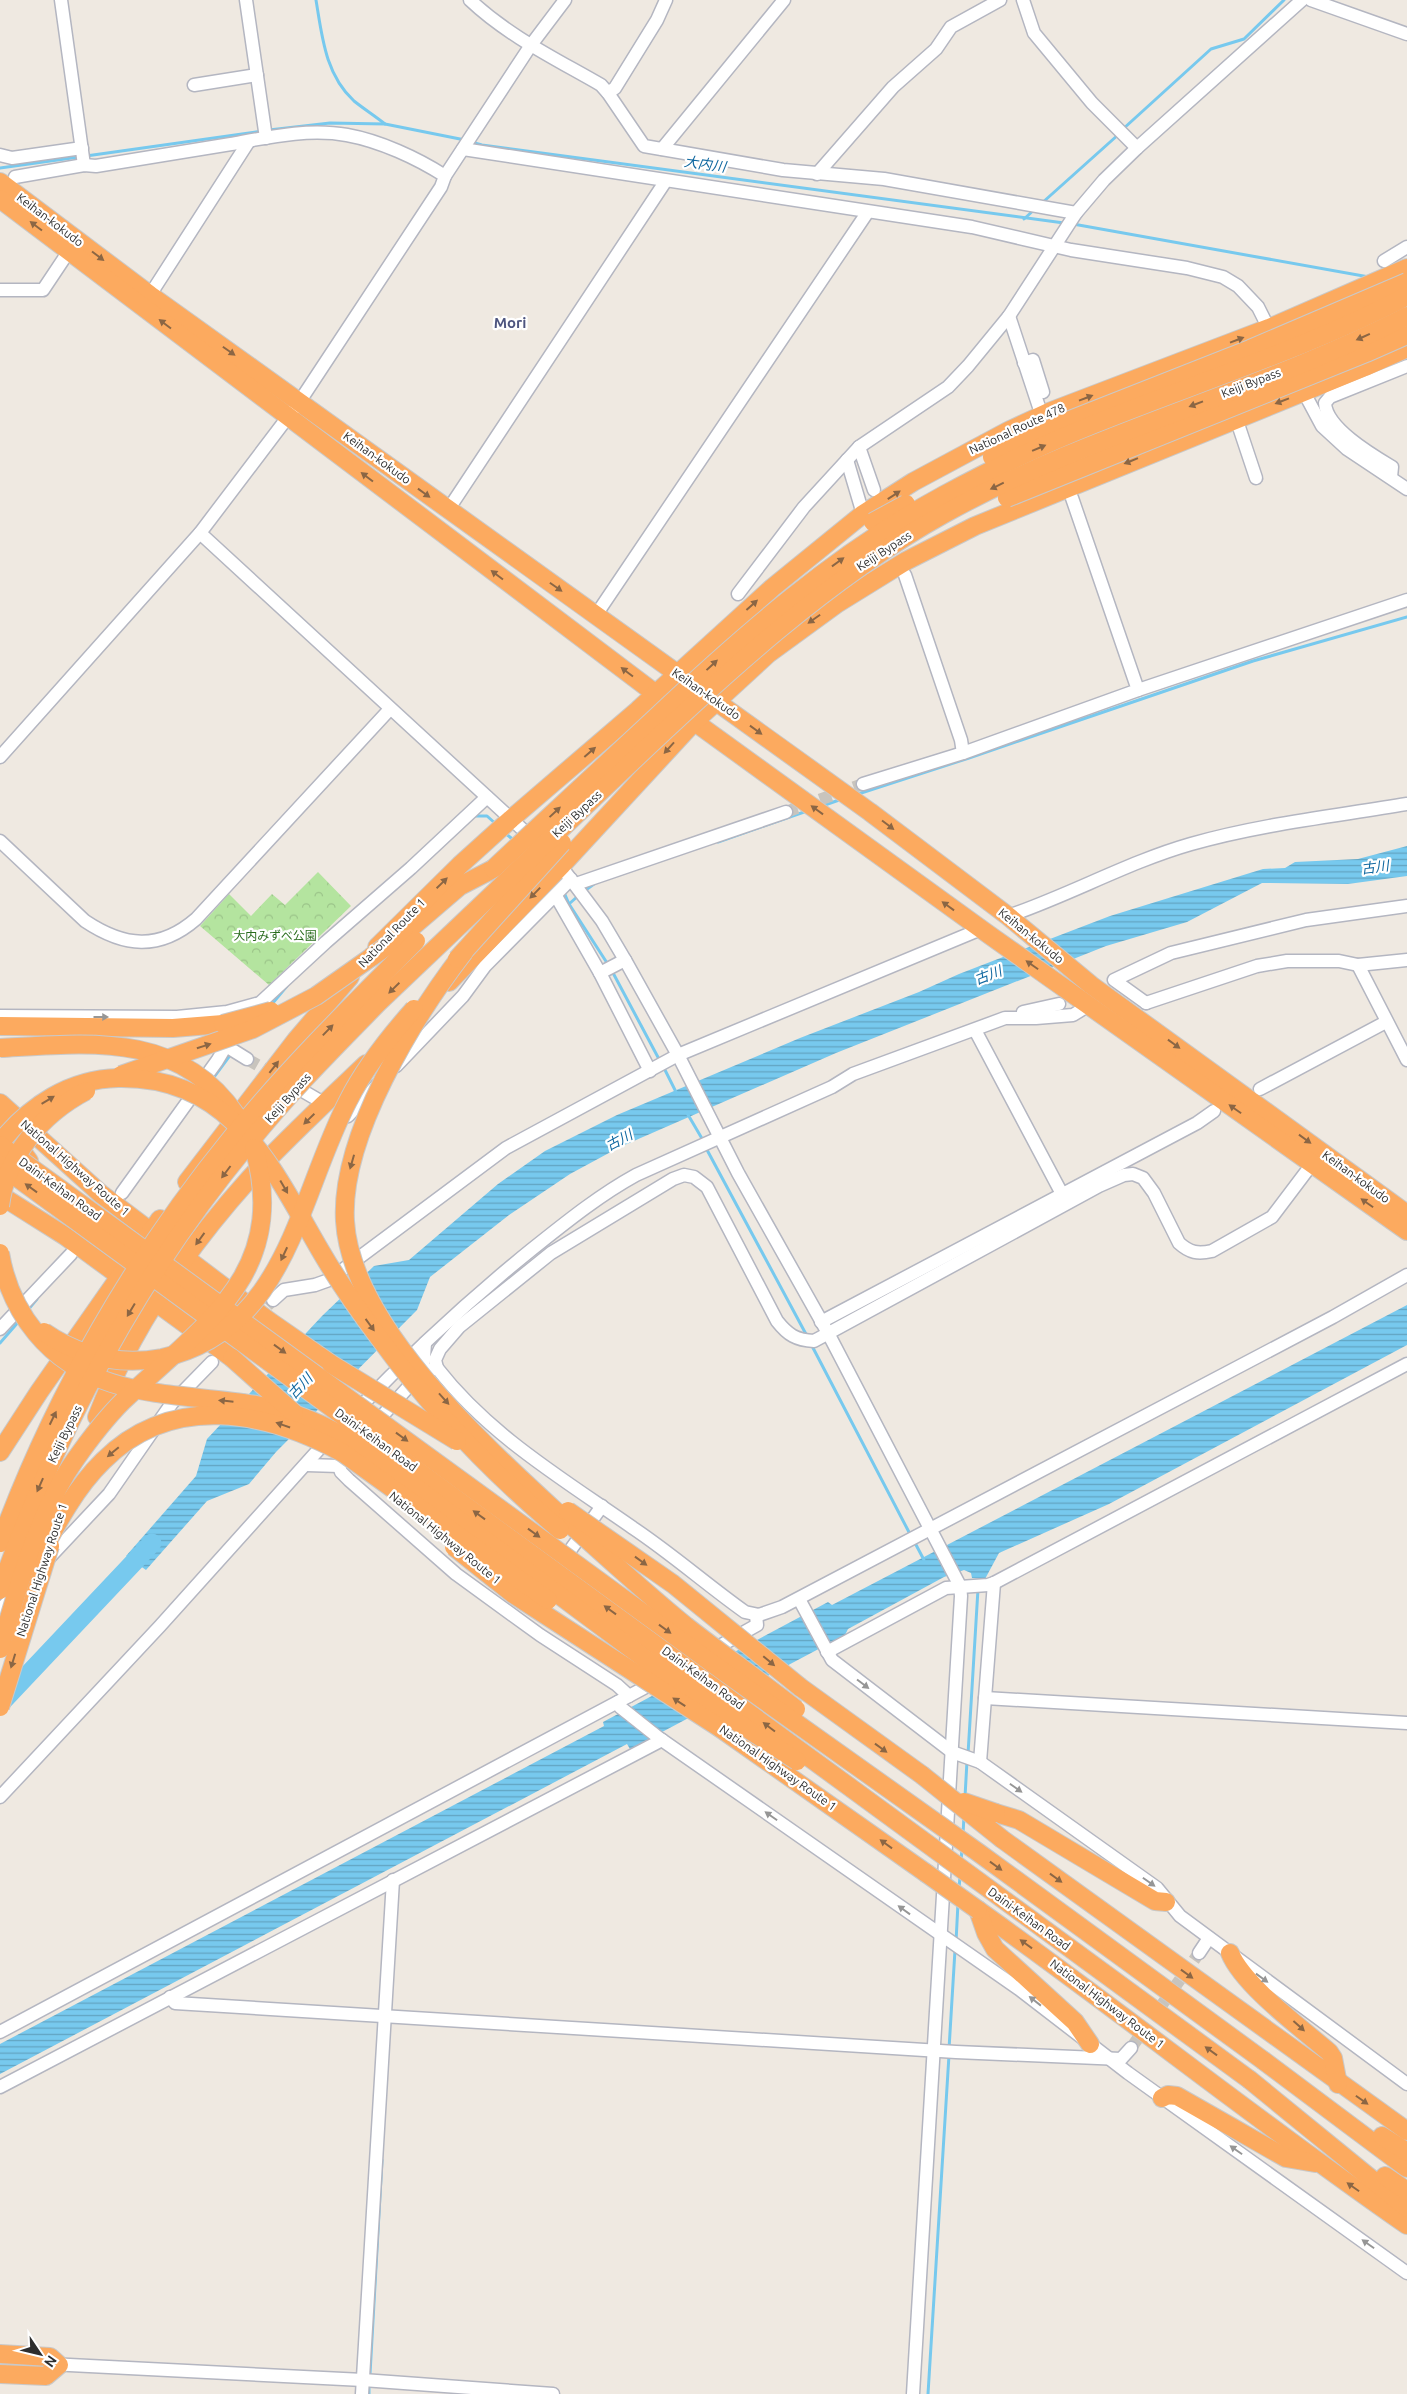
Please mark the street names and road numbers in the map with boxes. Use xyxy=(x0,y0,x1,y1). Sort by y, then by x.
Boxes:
street label: Keihan-kokudo xyxy=(15,190,86,249)
street label: Keiji Bypass xyxy=(1219,365,1282,400)
street label: National Route 478 xyxy=(967,401,1067,456)
street label: Keihan-kokudo xyxy=(341,429,413,486)
street label: Keiji Bypass xyxy=(854,528,913,573)
street label: Keihan-kokudo xyxy=(670,665,743,722)
street label: Keiji Bypass xyxy=(549,788,604,840)
street label: National Route 1 xyxy=(356,896,428,970)
street label: Keihan-kokudo xyxy=(996,905,1066,966)
street label: Keiji Bypass xyxy=(262,1070,313,1125)
street label: National Highway Route 1 xyxy=(18,1117,132,1218)
street label: Keihan-kokudo xyxy=(1320,1148,1392,1205)
street label: Daini-Keihan Road xyxy=(17,1155,104,1223)
street label: Keiji Bypass xyxy=(45,1403,84,1465)
street label: Daini-Keihan Road xyxy=(333,1406,420,1474)
street label: National Highway Route 1 xyxy=(387,1489,504,1587)
street label: National Highway Route 1 xyxy=(14,1502,69,1638)
street label: Daini-Keihan Road xyxy=(660,1644,747,1712)
street label: National Highway Route 1 xyxy=(717,1722,839,1813)
street label: Daini-Keihan Road xyxy=(986,1885,1073,1953)
street label: National Highway Route 1 xyxy=(1048,1956,1167,2051)

